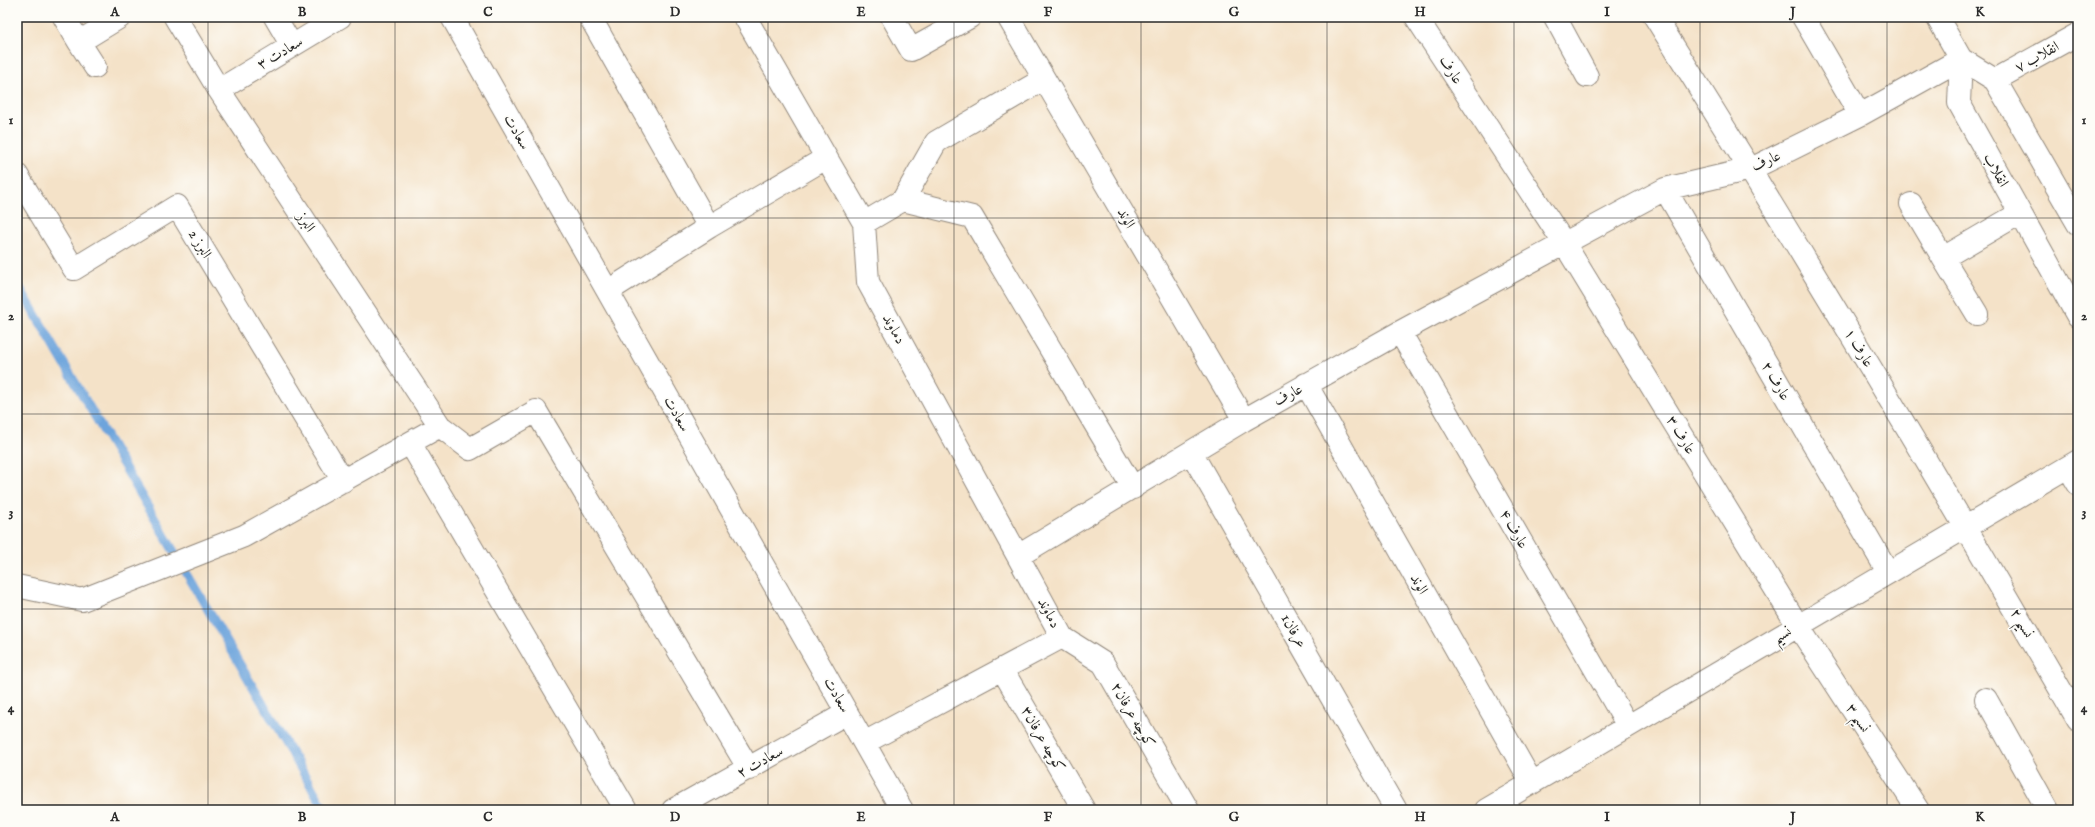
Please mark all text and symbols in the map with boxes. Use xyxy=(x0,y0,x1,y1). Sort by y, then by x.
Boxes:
text: A xyxy=(110,4,121,21)
text: B xyxy=(298,4,307,21)
text: C xyxy=(483,4,493,21)
text: D xyxy=(670,4,681,21)
text: E xyxy=(856,4,866,21)
text: F xyxy=(1044,4,1053,21)
text: G xyxy=(1229,4,1240,21)
text: H xyxy=(1414,4,1426,21)
text: I xyxy=(1604,4,1610,21)
text: J xyxy=(1788,4,1796,21)
text: K xyxy=(1975,4,1985,21)
street label: سعادت ۳ xyxy=(254,32,306,74)
street label: انقلاب ۷ xyxy=(2011,37,2063,77)
street label: عارف xyxy=(1435,52,1467,88)
street label: سعادت xyxy=(499,111,535,153)
text: 1 xyxy=(9,112,14,129)
text: 1 xyxy=(2082,112,2087,129)
street label: عارف xyxy=(1748,146,1784,176)
street label: انقلاب xyxy=(1979,150,2013,190)
street label: الوند xyxy=(1113,204,1139,232)
street label: البرز xyxy=(291,207,319,236)
street label: البرز 2 xyxy=(184,226,216,262)
text: 2 xyxy=(8,308,14,325)
text: 2 xyxy=(2081,308,2087,325)
street label: دماوند xyxy=(878,310,910,348)
street label: عارف ۱ xyxy=(1840,325,1878,371)
street label: عارف ۲ xyxy=(1757,358,1795,404)
street label: عارف xyxy=(1270,379,1306,411)
street label: سعادت xyxy=(659,393,695,435)
street label: عارف ۳ xyxy=(1662,412,1700,458)
text: 3 xyxy=(9,504,14,521)
text: 3 xyxy=(2082,504,2087,521)
street label: عارف ۴ xyxy=(1495,506,1533,552)
street label: الوند xyxy=(1406,570,1432,598)
street label: دماوند xyxy=(1033,595,1065,631)
street label: نسیم ۲ xyxy=(2002,605,2038,644)
street label: عرفان1 xyxy=(1276,611,1311,652)
street label: نسیم xyxy=(1769,622,1798,652)
street label: سعادت xyxy=(819,674,855,716)
street label: کوچه عرفان۲ xyxy=(1106,679,1159,752)
text: 4 xyxy=(8,700,15,717)
street label: نسیم ۳ xyxy=(1837,700,1874,739)
text: 4 xyxy=(2081,700,2088,717)
street label: کوچه عرفان۳ xyxy=(1016,703,1069,776)
street label: سعادت ۲ xyxy=(733,742,787,782)
text: A xyxy=(110,809,121,826)
text: B xyxy=(298,809,307,826)
text: C xyxy=(483,809,493,826)
text: D xyxy=(670,809,681,826)
text: E xyxy=(856,809,866,826)
text: F xyxy=(1044,809,1053,826)
text: G xyxy=(1229,809,1240,826)
text: H xyxy=(1414,809,1426,826)
text: I xyxy=(1604,809,1610,826)
text: J xyxy=(1788,809,1796,826)
text: K xyxy=(1975,809,1985,826)

